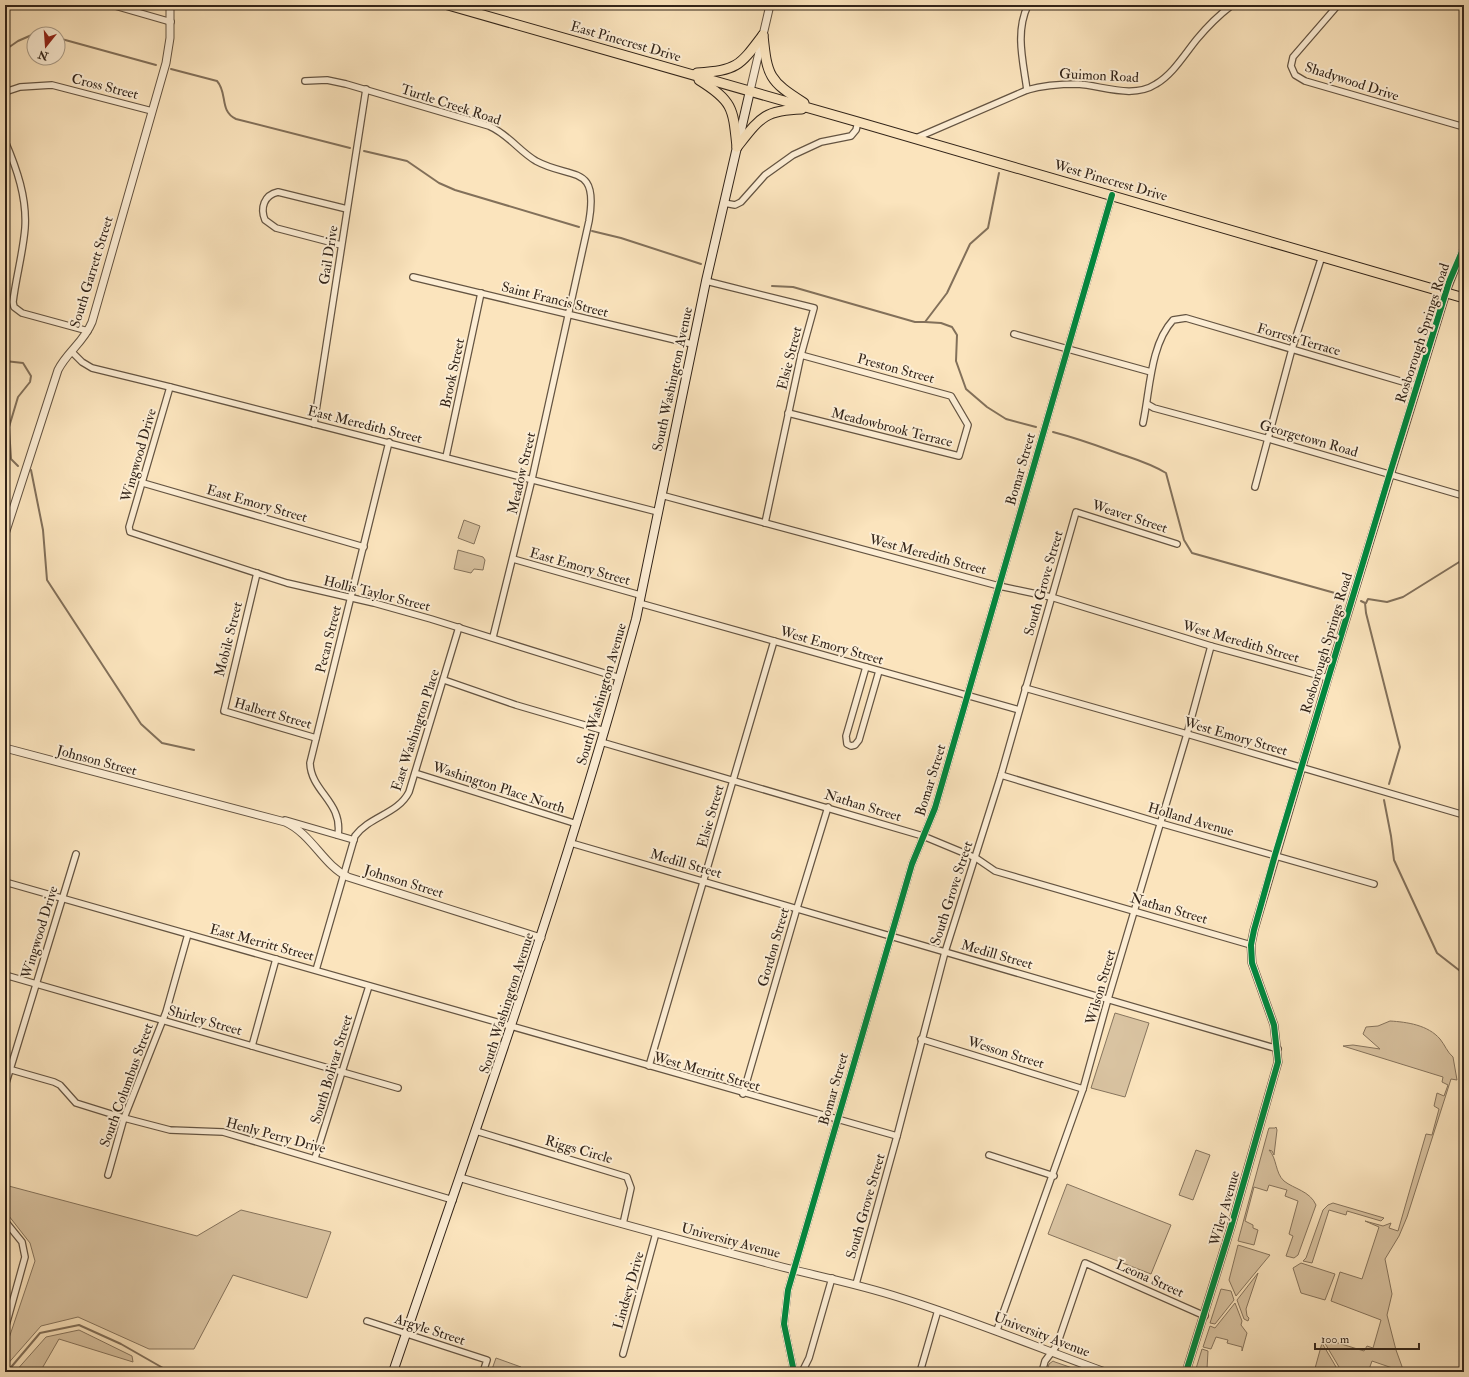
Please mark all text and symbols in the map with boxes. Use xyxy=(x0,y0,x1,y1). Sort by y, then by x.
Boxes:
street label: East Pinecrest Drive xyxy=(569,18,683,65)
north arrow xyxy=(26,26,66,66)
text: N xyxy=(36,47,51,63)
street label: Shadywood Drive xyxy=(1302,58,1401,106)
street label: Guimon Road xyxy=(1059,65,1139,86)
street label: Cross Street xyxy=(70,70,141,103)
street label: Turtle Creek Road xyxy=(399,80,503,129)
street label: West Pinecrest Drive xyxy=(1051,156,1170,205)
street label: South Garrett Street xyxy=(66,214,117,330)
street label: Gail Drive xyxy=(315,224,342,286)
street label: Rosborough Springs Road xyxy=(1392,261,1454,406)
street label: Saint Francis Street xyxy=(500,278,610,321)
street label: South Washington Avenue xyxy=(649,305,696,453)
street label: Forrest Terrace xyxy=(1255,319,1343,360)
street label: Elsie Street xyxy=(773,324,806,392)
street label: Brook Street xyxy=(437,336,468,410)
street label: Preston Street xyxy=(856,350,937,387)
street label: East Meredith Street xyxy=(306,402,424,447)
street label: Meadowbrook Terrace xyxy=(830,404,954,451)
street label: Wingwood Drive xyxy=(117,407,160,505)
street label: Georgetown Road xyxy=(1258,416,1360,461)
street label: Meadow Street xyxy=(504,430,539,516)
street label: Bomar Street xyxy=(1002,431,1039,507)
street label: East Emory Street xyxy=(204,481,310,527)
street label: Weaver Street xyxy=(1089,496,1170,537)
street label: South Grove Street xyxy=(1020,528,1067,638)
street label: West Meredith Street xyxy=(867,530,989,578)
street label: East Emory Street xyxy=(527,544,633,590)
street label: Rosborough Springs Road xyxy=(1297,571,1357,716)
street label: Hollis Taylor Street xyxy=(322,572,432,616)
street label: Mobile Street xyxy=(211,599,246,678)
street label: Pecan Street xyxy=(312,603,345,675)
street label: West Meredith Street xyxy=(1180,616,1302,666)
street label: South Washington Avenue xyxy=(573,621,630,767)
street label: West Emory Street xyxy=(777,622,886,669)
street label: East Washington Place xyxy=(388,667,443,793)
street label: Halbert Street xyxy=(232,694,314,733)
street label: West Emory Street xyxy=(1181,713,1290,760)
street label: Johnson Street xyxy=(54,741,139,779)
street label: Bomar Street xyxy=(911,742,950,818)
street label: Washington Place North xyxy=(430,758,568,817)
street label: Elsie Street xyxy=(693,782,728,850)
street label: Nathan Street xyxy=(822,786,904,825)
street label: Holland Avenue xyxy=(1146,799,1236,840)
street label: South Grove Street xyxy=(927,838,976,947)
street label: Medill Street xyxy=(648,845,724,882)
street label: Johnson Street xyxy=(361,861,446,902)
street label: Wingwood Drive xyxy=(17,884,62,981)
street label: Nathan Street xyxy=(1128,889,1210,928)
street label: Gordon Street xyxy=(754,905,793,989)
street label: East Merritt Street xyxy=(208,920,316,965)
street label: South Washington Avenue xyxy=(476,930,537,1076)
street label: Medill Street xyxy=(959,936,1035,973)
street label: Wilson Street xyxy=(1081,947,1119,1027)
street label: Shirley Street xyxy=(166,1002,244,1040)
street label: South Bolivar Street xyxy=(307,1012,356,1126)
street label: South Columbus Street xyxy=(96,1020,157,1149)
street label: Wesson Street xyxy=(965,1032,1047,1072)
street label: West Merritt Street xyxy=(651,1048,763,1095)
street label: Bomar Street xyxy=(815,1051,852,1127)
street label: Henly Perry Drive xyxy=(224,1114,328,1158)
street label: Riggs Circle xyxy=(543,1132,615,1167)
street label: South Grove Street xyxy=(842,1151,889,1261)
street label: Wiley Avenue xyxy=(1205,1169,1244,1249)
street label: University Avenue xyxy=(679,1219,782,1263)
street label: Lindsey Drive xyxy=(609,1249,649,1331)
street label: Leona Street xyxy=(1113,1256,1187,1301)
street label: University Avenue xyxy=(991,1308,1093,1362)
street label: Argyle Street xyxy=(391,1310,468,1350)
scale bar xyxy=(1315,1325,1419,1351)
text: 100 m xyxy=(1321,1332,1350,1347)

